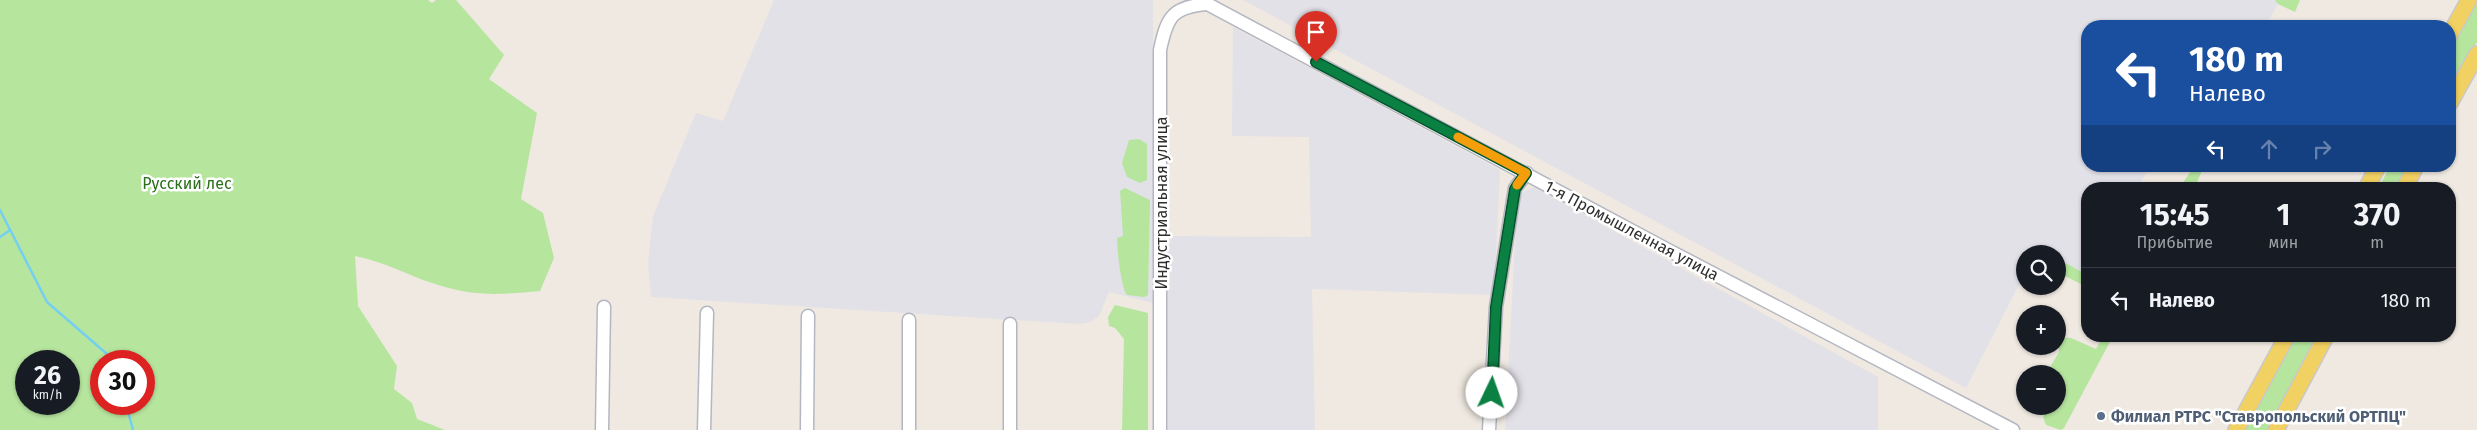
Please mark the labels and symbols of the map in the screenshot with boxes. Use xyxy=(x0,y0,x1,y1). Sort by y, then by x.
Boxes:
pin xyxy=(1295,11,1337,62)
street label: Индустриальная улица xyxy=(1152,116,1171,290)
park label: Русский лес xyxy=(142,174,232,193)
street label: 1-я Промышленная улица xyxy=(1542,176,1722,284)
speed limit sign: 30 xyxy=(90,350,155,415)
position arrow xyxy=(1465,366,1517,418)
place label: Филиал РТРС "Ставропольский ОРТПЦ" xyxy=(2111,407,2406,426)
marker: Филиал РТРС "Ставропольский ОРТПЦ" xyxy=(2095,410,2107,422)

